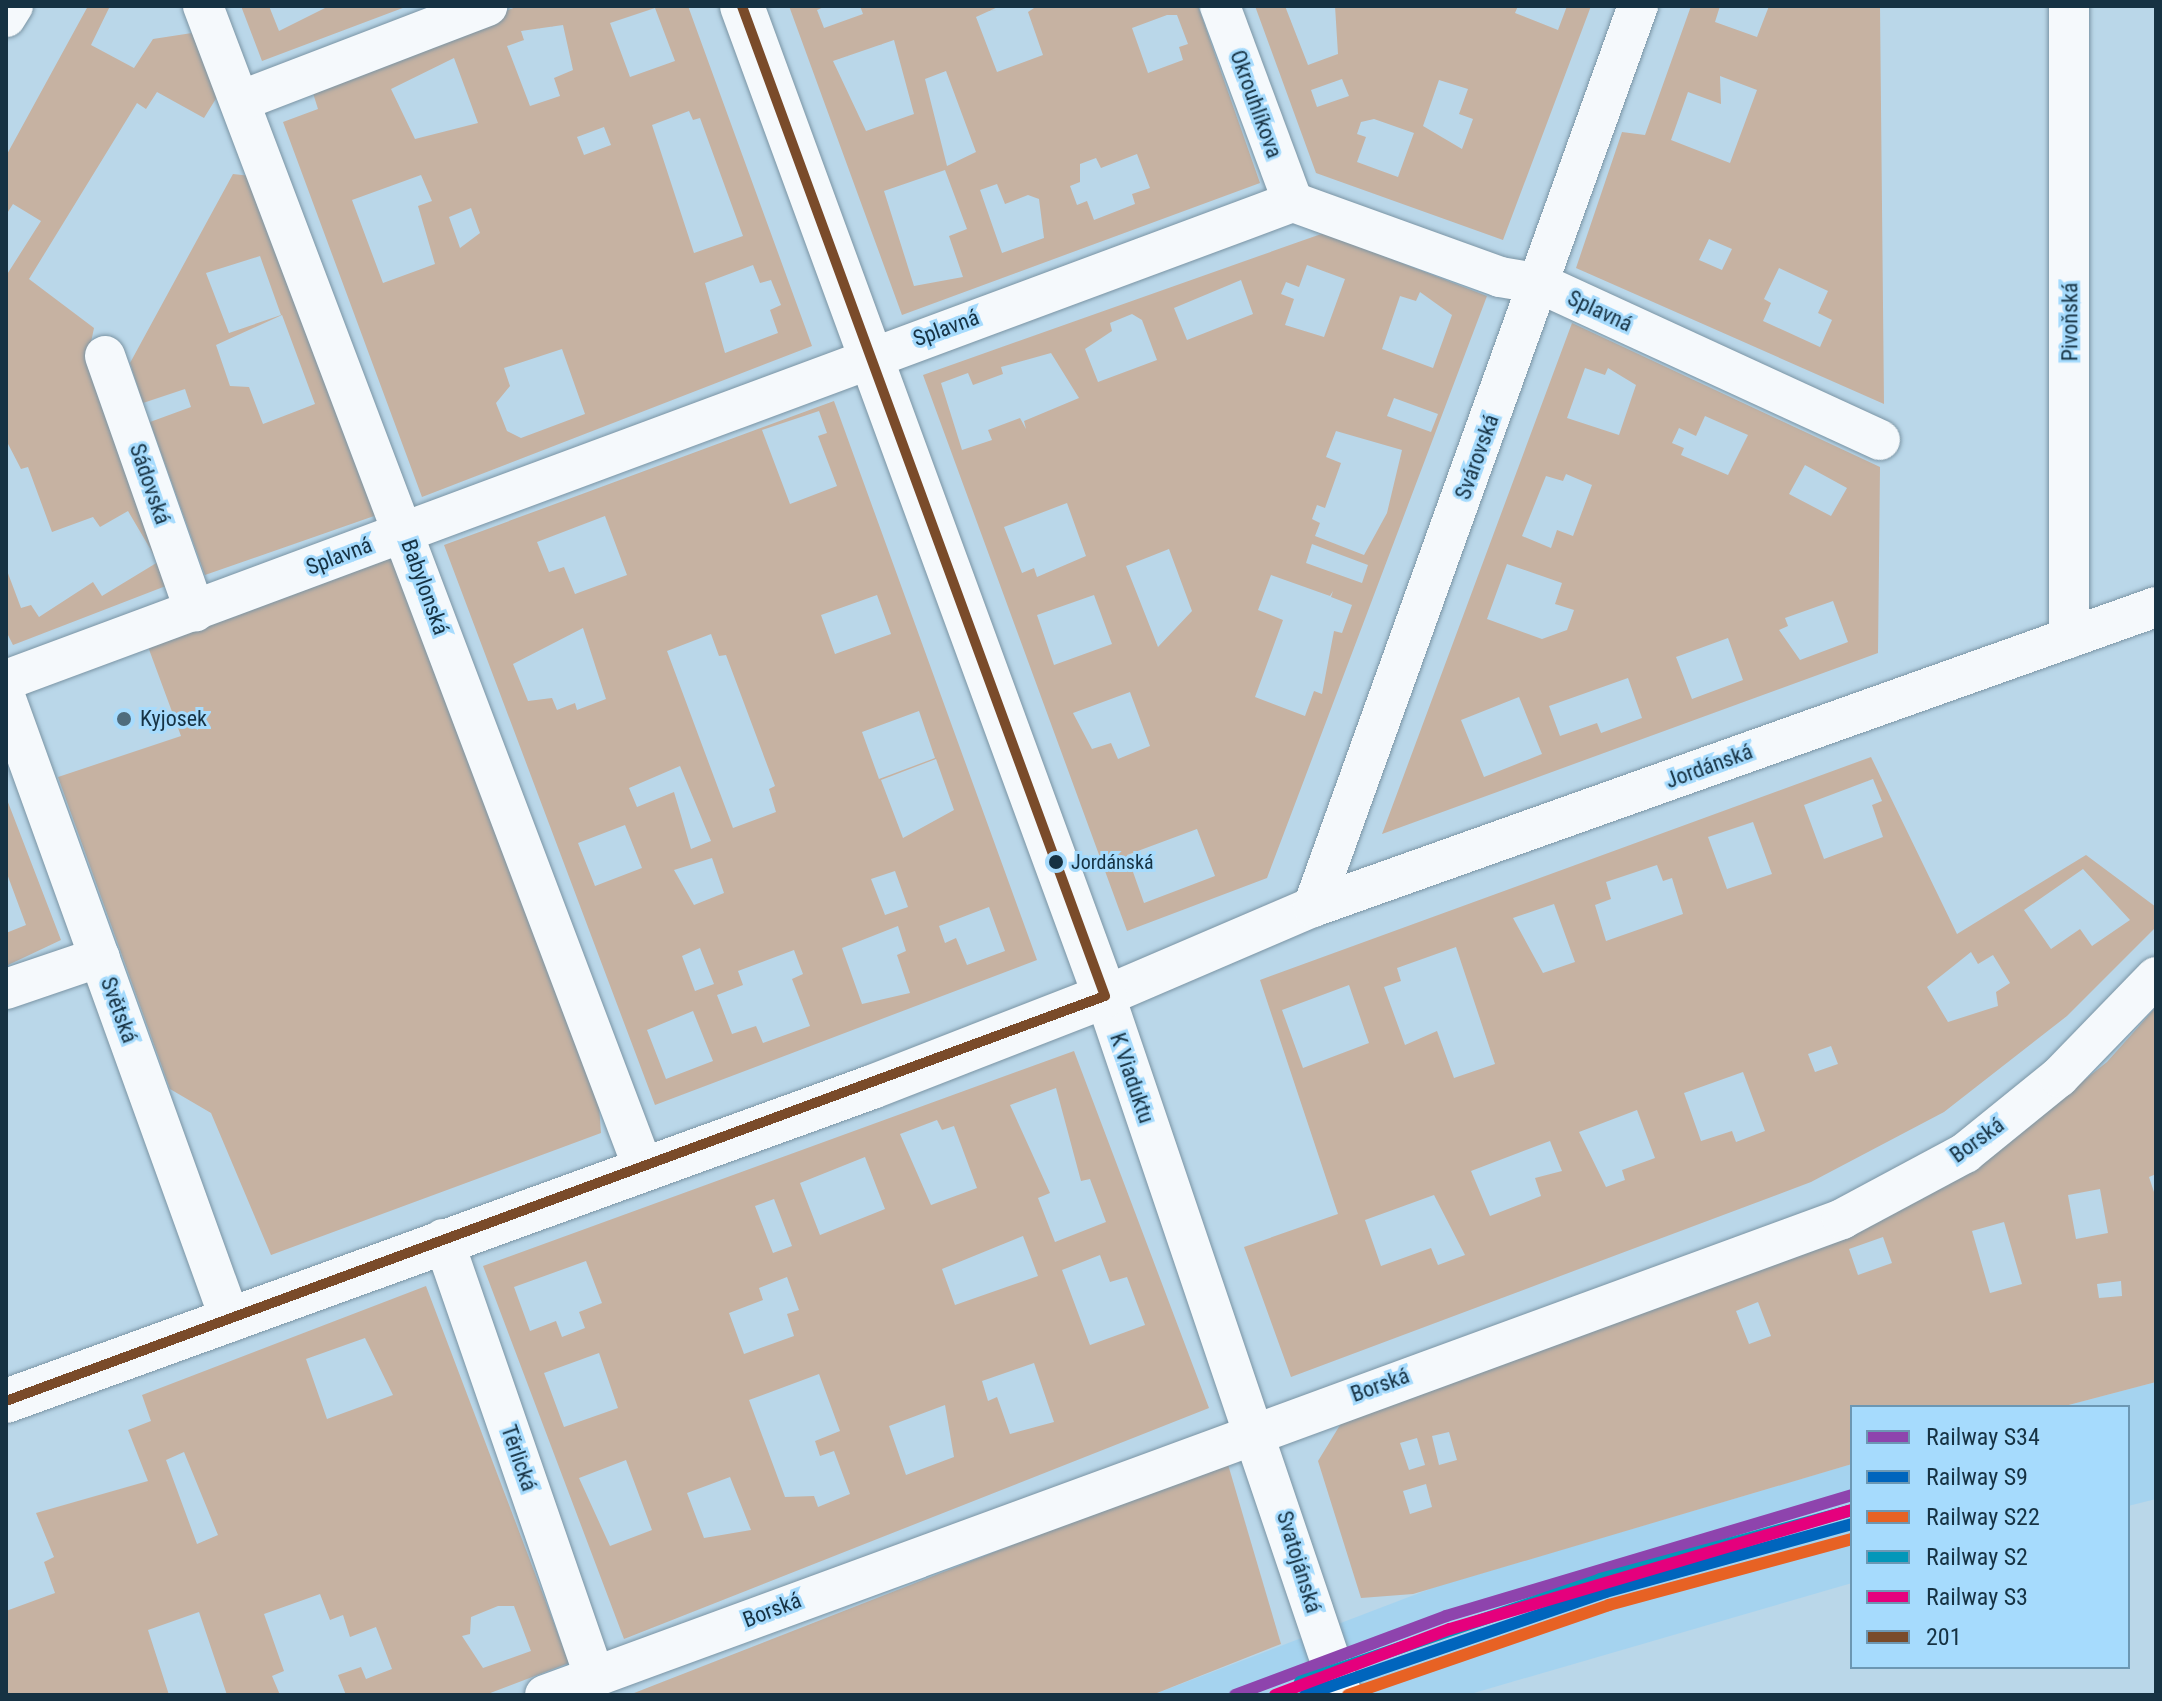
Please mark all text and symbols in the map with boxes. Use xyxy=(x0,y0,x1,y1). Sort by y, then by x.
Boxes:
street label: Okrouhlíkova xyxy=(1224,47,1288,161)
street label: Pivoňská xyxy=(2057,283,2083,361)
street label: Splavná xyxy=(1563,285,1637,337)
street label: Splavná xyxy=(909,304,983,352)
street label: Svárovská xyxy=(1449,411,1505,503)
street label: Sádovská xyxy=(124,440,176,528)
street label: Splavná xyxy=(302,531,376,581)
street label: Babylonská xyxy=(396,536,454,638)
place label: Kyjosek xyxy=(140,706,207,732)
marker: Kyjosek xyxy=(115,710,133,728)
street label: Jordánská xyxy=(1662,738,1756,794)
place label: Jordánská xyxy=(1071,850,1154,874)
marker: Jordánská xyxy=(1048,854,1064,870)
street label: Světská xyxy=(95,974,143,1046)
street label: K Viaduktu xyxy=(1104,1029,1160,1127)
street label: Borská xyxy=(1945,1112,2009,1168)
street label: Borská xyxy=(1347,1362,1413,1408)
legend xyxy=(1850,1405,2130,1669)
street label: Těrlická xyxy=(495,1421,543,1495)
text: Railway S34 xyxy=(1926,1423,2040,1451)
text: Railway S9 xyxy=(1926,1463,2028,1491)
text: Railway S22 xyxy=(1926,1503,2040,1531)
street label: Svatojánská xyxy=(1271,1508,1327,1616)
text: Railway S2 xyxy=(1926,1543,2028,1571)
text: Railway S3 xyxy=(1926,1583,2028,1611)
street label: Borská xyxy=(739,1587,805,1633)
text: 201 xyxy=(1926,1623,1962,1651)

